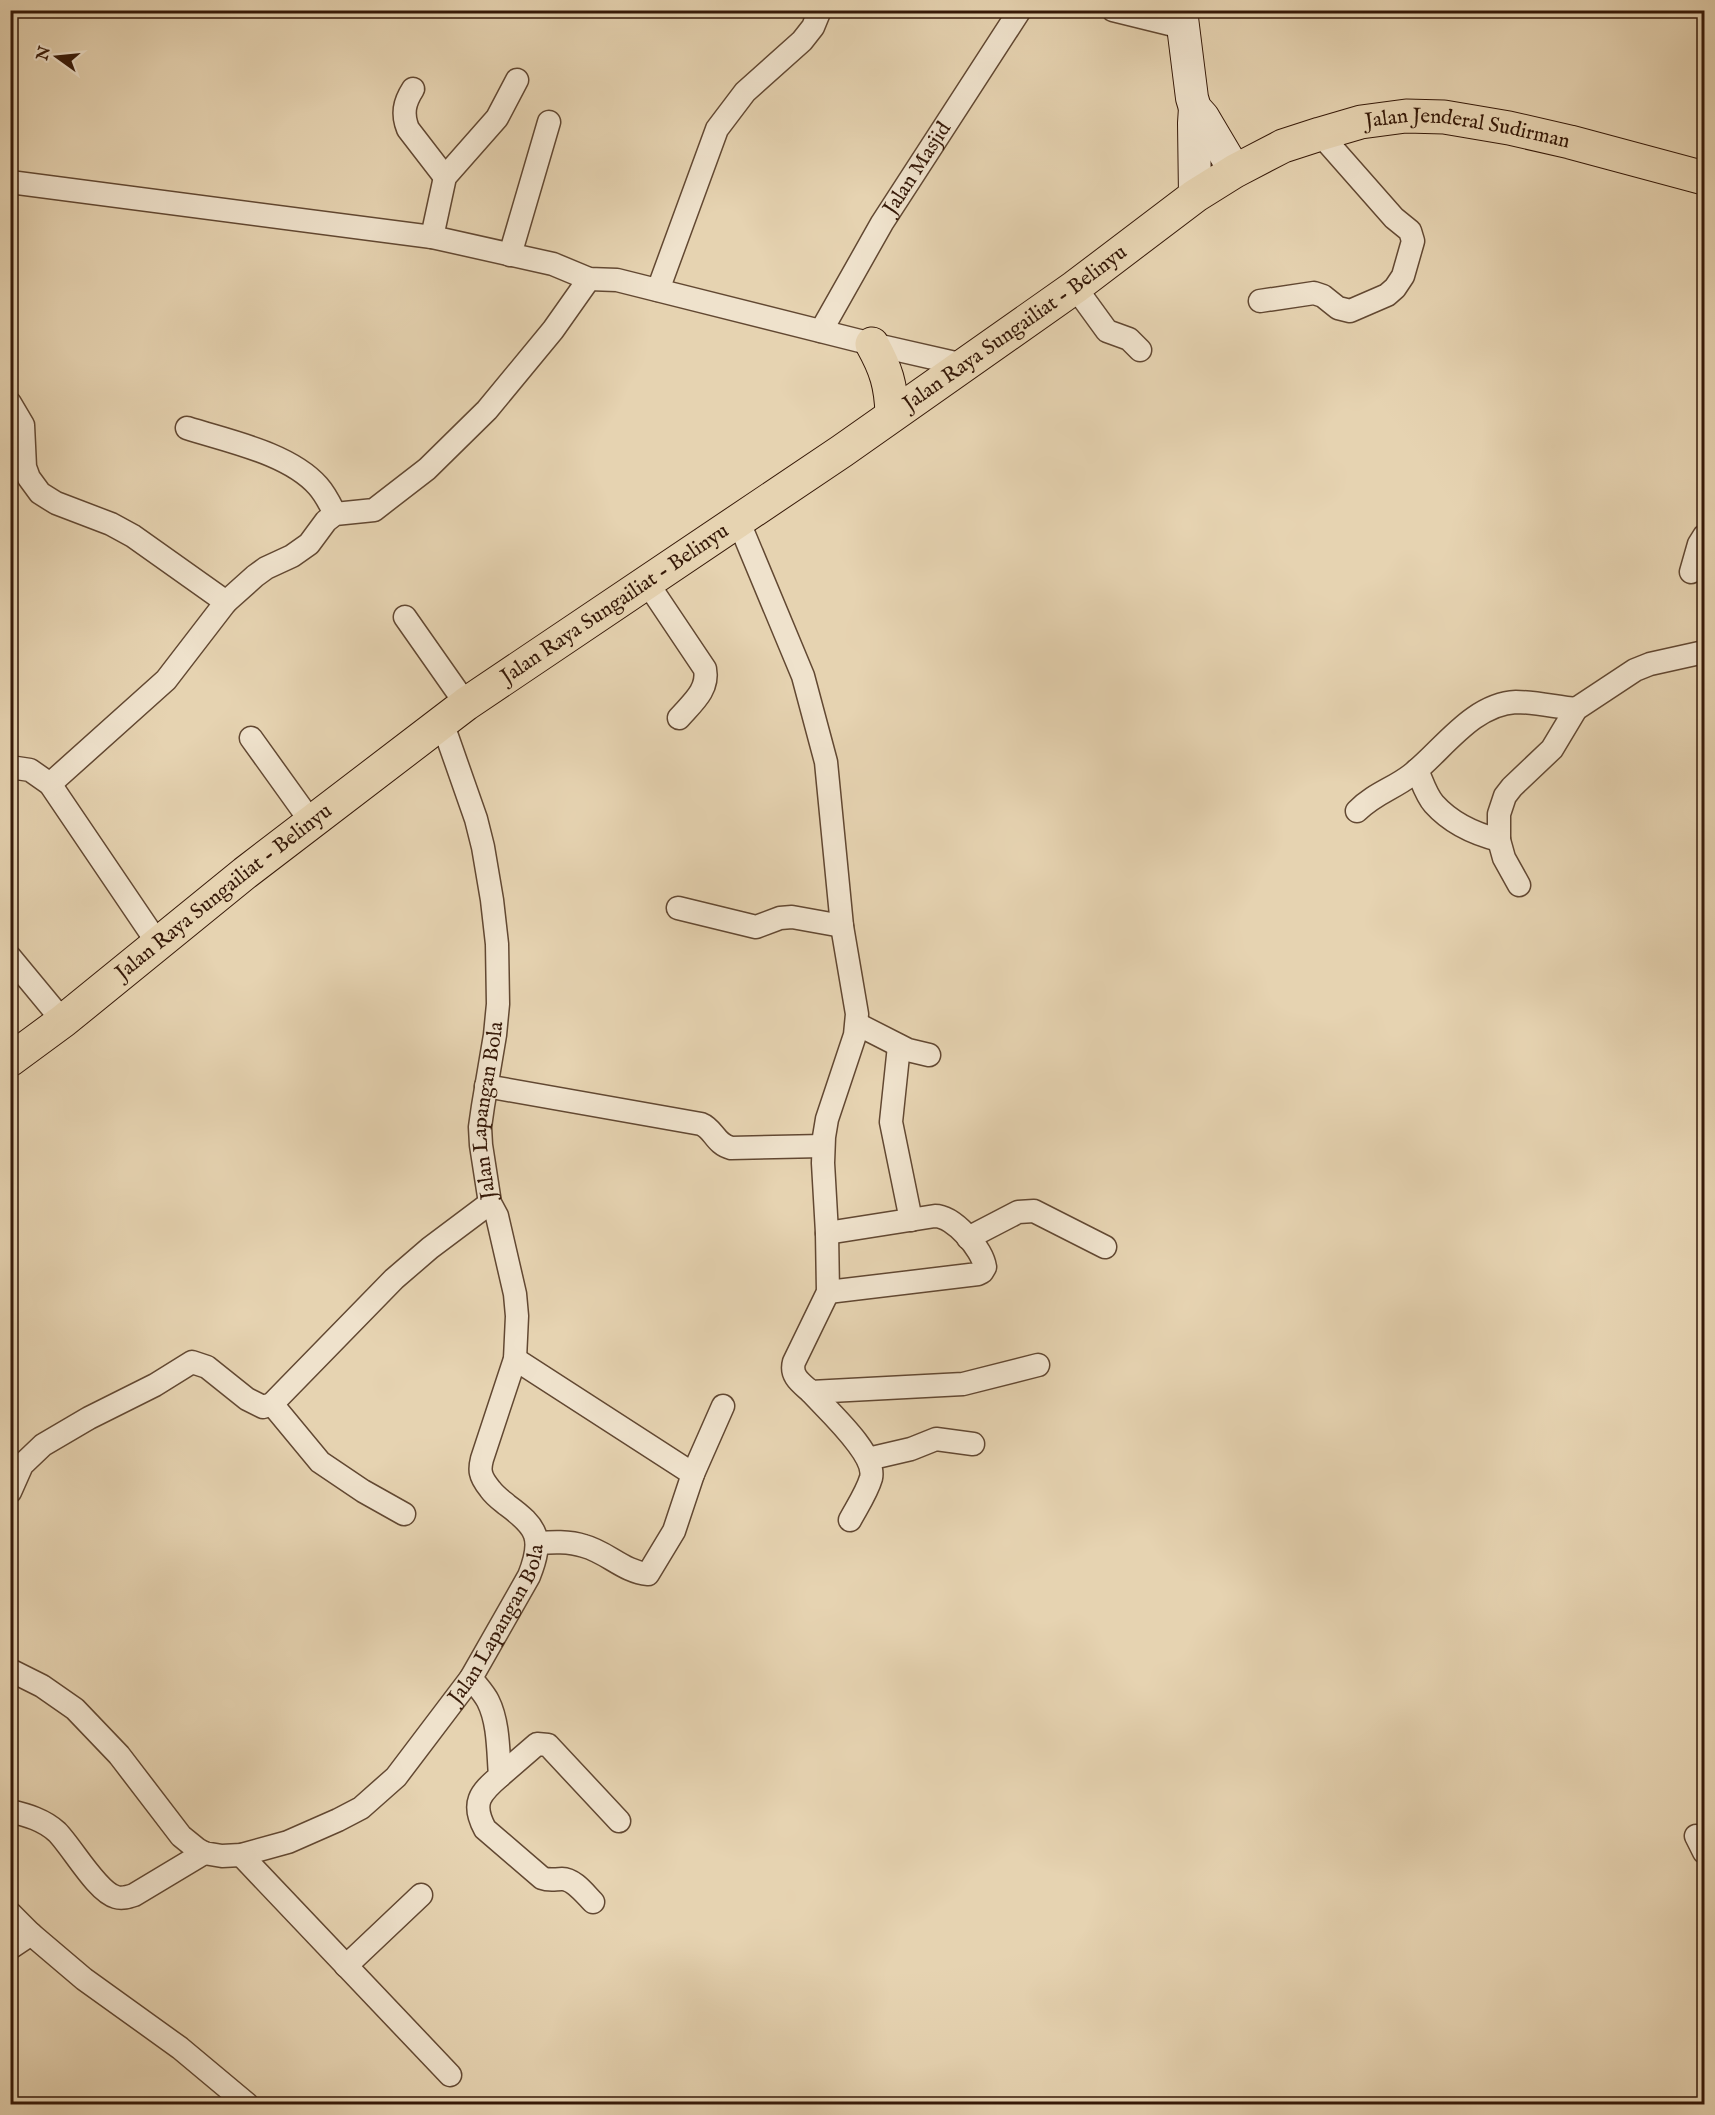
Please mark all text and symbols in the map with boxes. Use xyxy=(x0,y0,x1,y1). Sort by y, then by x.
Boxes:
north arrow xyxy=(27,27,87,87)
text: N xyxy=(33,44,56,64)
street label: Jalan Jenderal Sudirman xyxy=(1361,102,1573,155)
street label: Jalan Masjid xyxy=(876,116,958,222)
street label: Jalan Raya Sungailiat - Belinyu xyxy=(896,239,1133,419)
street label: Jalan Raya Sungailiat - Belinyu xyxy=(494,517,734,691)
street label: Jalan Raya Sungailiat - Belinyu xyxy=(108,798,338,988)
street label: Jalan Lapangan Bola xyxy=(466,1019,510,1203)
street label: Jalan Lapangan Bola xyxy=(441,1542,550,1711)

